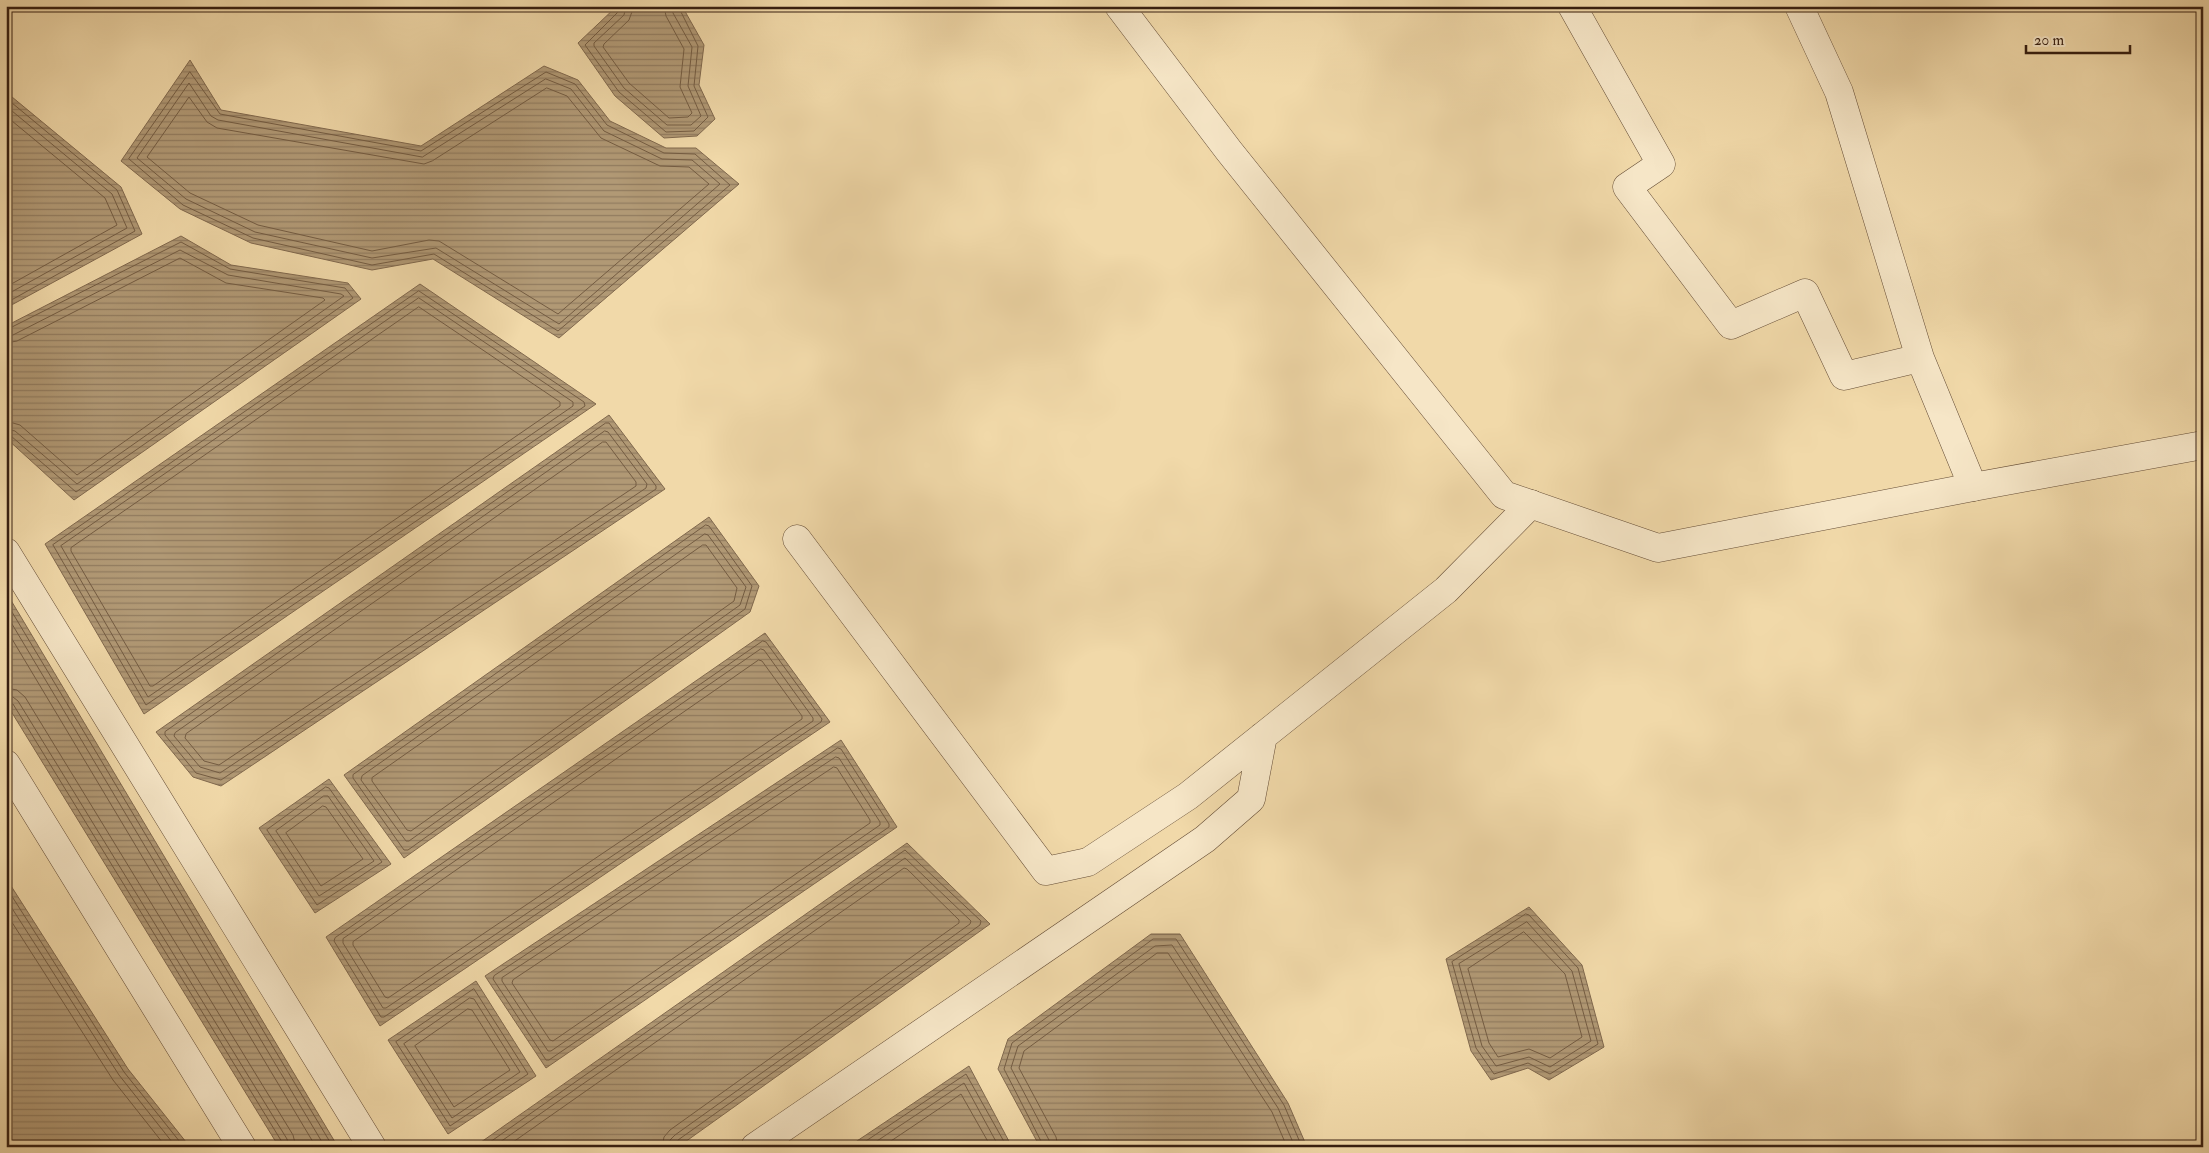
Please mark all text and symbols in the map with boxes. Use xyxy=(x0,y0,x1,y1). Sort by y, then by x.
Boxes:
scale bar xyxy=(2026,22,2130,54)
text: 20 m xyxy=(2034,31,2064,50)

